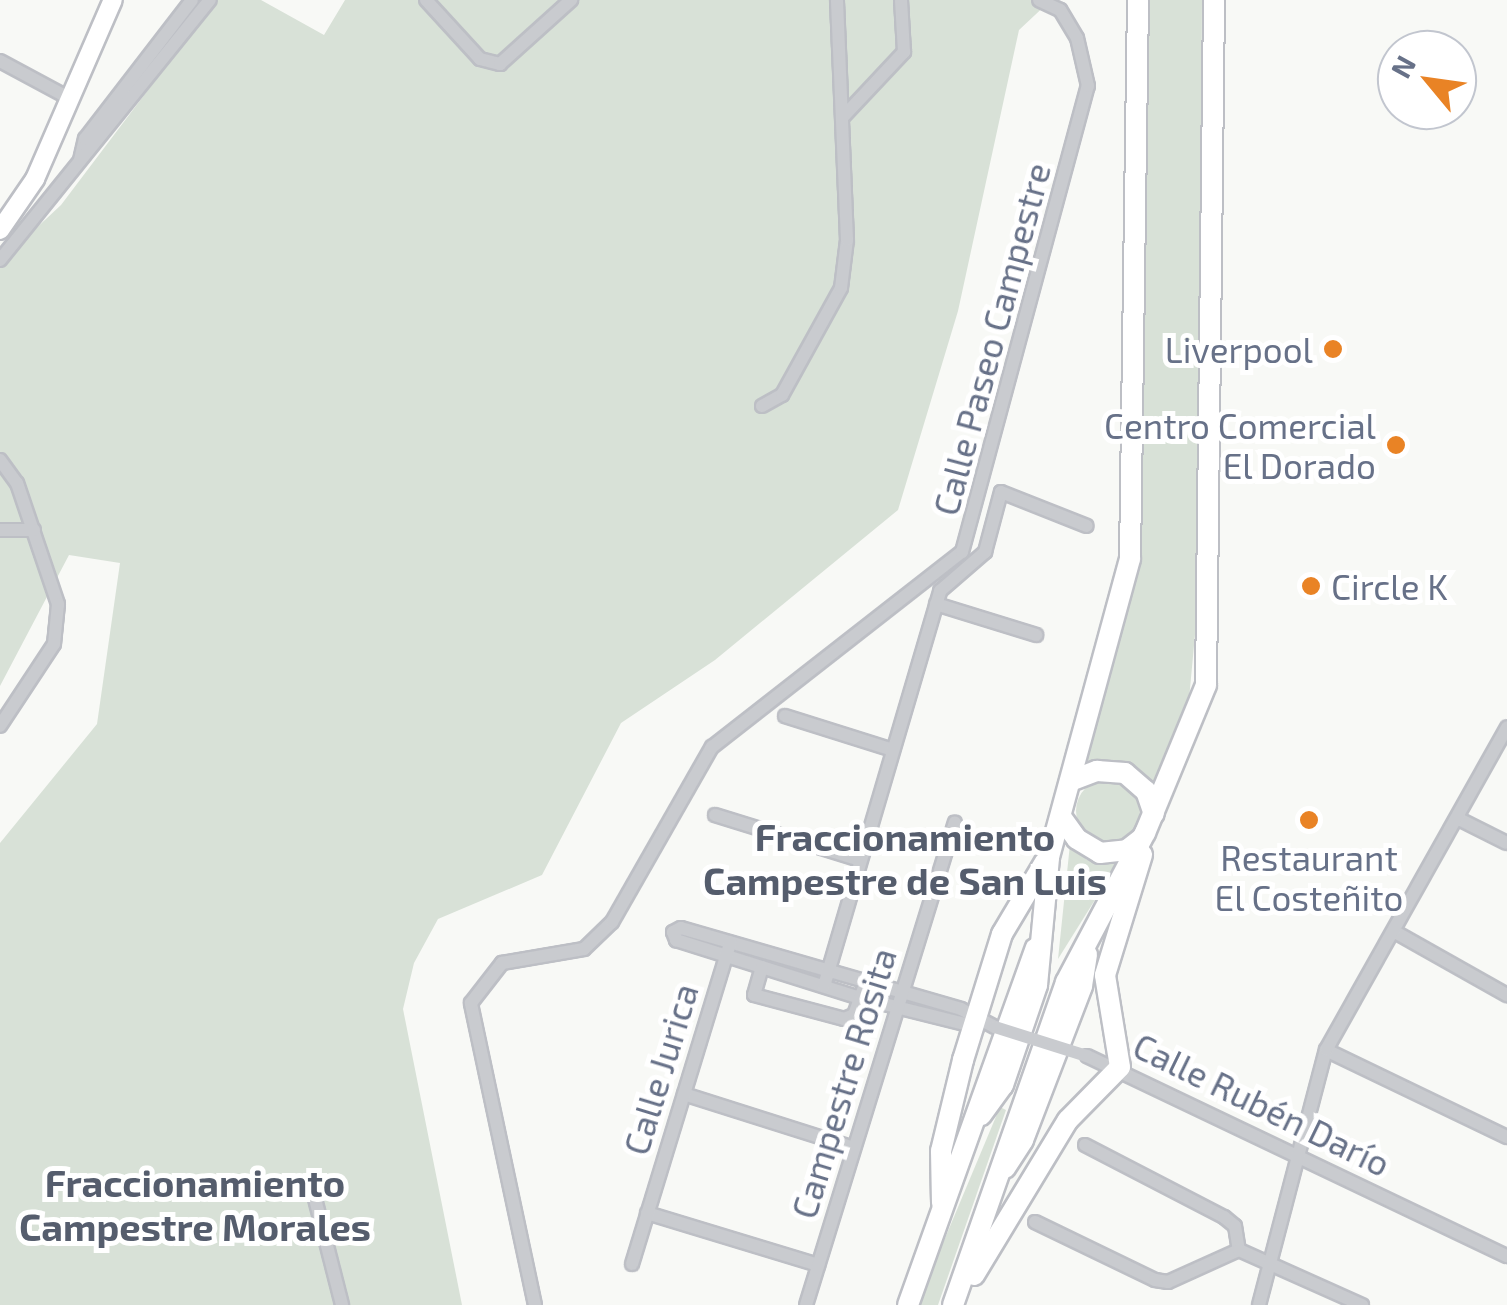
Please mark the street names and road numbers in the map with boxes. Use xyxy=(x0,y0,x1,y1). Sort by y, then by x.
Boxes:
street label: Calle Paseo Campestre xyxy=(924,158,1058,520)
street label: Campestre Rosita xyxy=(782,943,904,1223)
street label: Calle Jurica xyxy=(614,978,706,1160)
street label: Calle Rubén Darío xyxy=(1127,1024,1397,1184)

